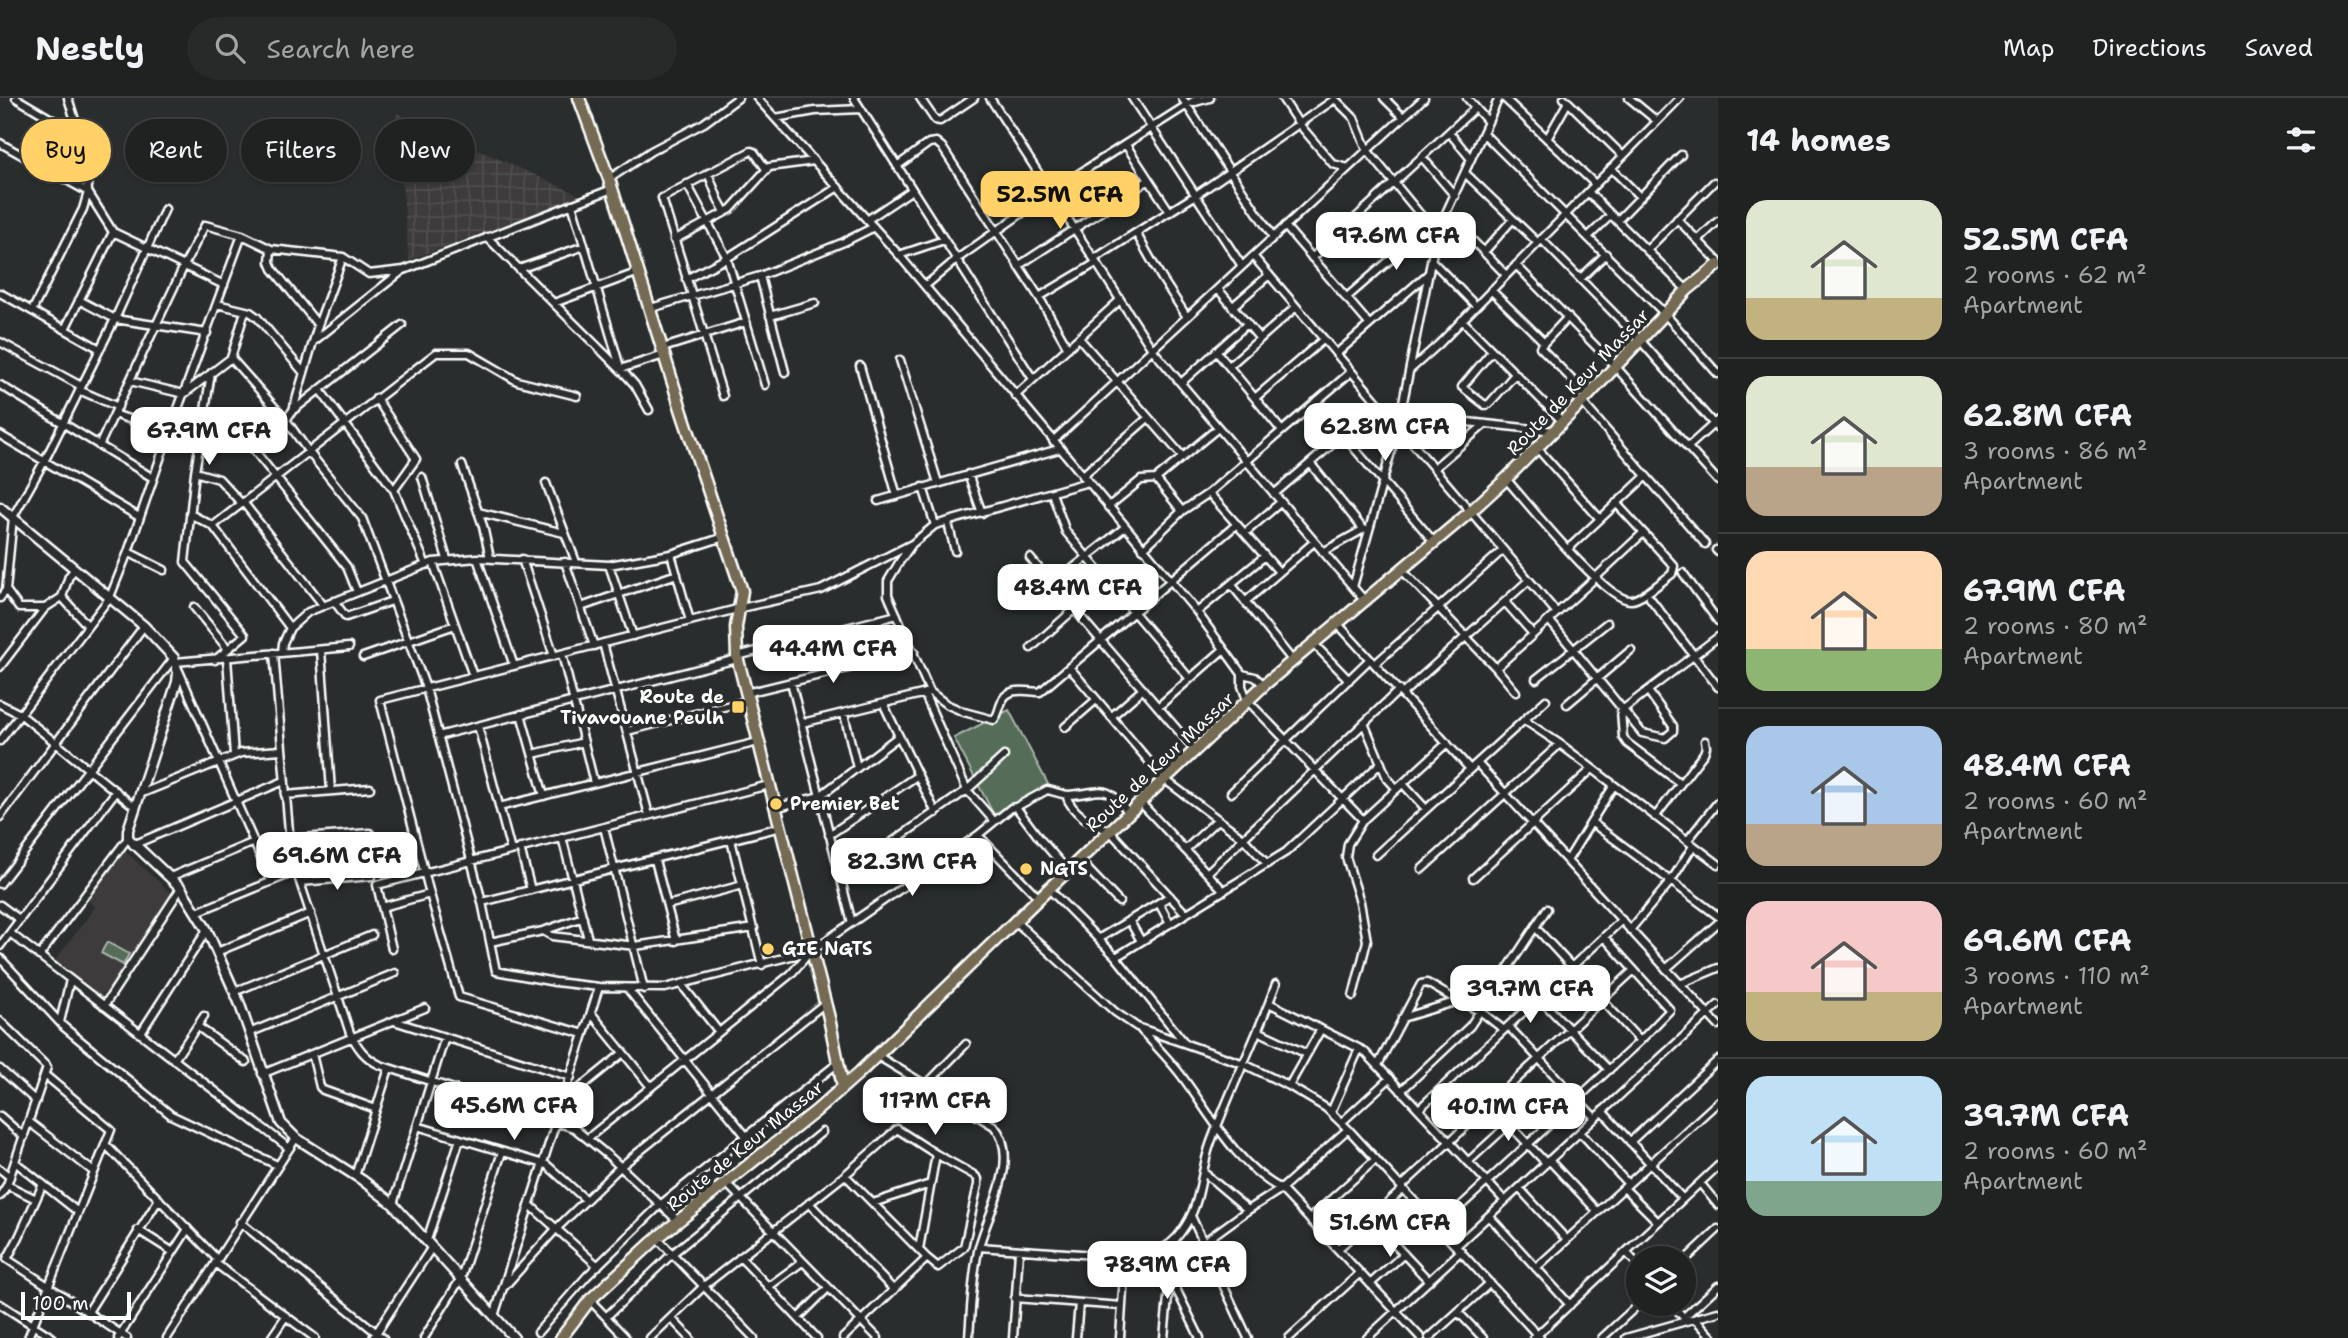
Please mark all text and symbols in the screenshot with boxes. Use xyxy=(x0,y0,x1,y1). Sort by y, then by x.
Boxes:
search box xyxy=(187,17,677,80)
text: Nestly xyxy=(35,26,145,71)
icon: search xyxy=(211,29,249,67)
text: Search here xyxy=(267,31,415,66)
text: Map xyxy=(2003,32,2054,64)
text: Directions xyxy=(2092,32,2207,64)
text: Saved xyxy=(2245,32,2313,64)
chip: Buy xyxy=(21,119,111,182)
chip: Rent xyxy=(125,119,227,182)
chip: Filters xyxy=(241,119,361,182)
chip: New xyxy=(375,119,475,182)
text: 14 homes xyxy=(1746,120,1891,161)
icon: filters xyxy=(2282,121,2320,159)
pin: 52.5M CFA xyxy=(980,172,1140,231)
text: 52.5M CFA xyxy=(997,179,1123,209)
pin: 97.6M CFA xyxy=(1316,212,1476,272)
text: 52.5M CFA xyxy=(1963,219,2128,260)
text: 97.6M CFA xyxy=(1332,220,1460,250)
icon: home xyxy=(1802,228,1886,312)
text: 2 rooms · 62 m² xyxy=(1963,260,2147,290)
text: Apartment xyxy=(1963,290,2083,320)
street label: Route de Keur Massar xyxy=(1502,303,1654,461)
text: 62.8M CFA xyxy=(1963,395,2132,436)
pin: 62.8M CFA xyxy=(1305,404,1465,463)
icon: home xyxy=(1802,404,1886,488)
pin: 67.9M CFA xyxy=(129,408,289,467)
text: 62.8M CFA xyxy=(1320,411,1450,441)
text: 67.9M CFA xyxy=(147,415,271,445)
text: 3 rooms · 86 m² xyxy=(1963,436,2148,466)
text: Apartment xyxy=(1963,466,2083,496)
pin: 48.4M CFA xyxy=(998,564,1158,624)
text: 67.9M CFA xyxy=(1963,570,2126,611)
text: 48.4M CFA xyxy=(1014,572,1142,602)
icon: home xyxy=(1802,579,1886,663)
text: 2 rooms · 80 m² xyxy=(1963,611,2148,641)
pin: 44.4M CFA xyxy=(753,626,913,685)
text: 44.4M CFA xyxy=(769,633,897,663)
text: Apartment xyxy=(1963,641,2083,671)
place label: Route de Tivavouane Peulh xyxy=(560,685,724,730)
street label: Route de Keur Massar xyxy=(1080,687,1240,837)
marker: Route de Tivavouane Peulh xyxy=(730,699,746,715)
text: 48.4M CFA xyxy=(1963,745,2131,786)
icon: home xyxy=(1802,754,1886,838)
text: 2 rooms · 60 m² xyxy=(1963,786,2148,816)
place label: Premier Bet xyxy=(790,792,900,816)
marker: Premier Bet xyxy=(768,796,784,812)
text: Apartment xyxy=(1963,816,2083,846)
pin: 69.6M CFA xyxy=(257,832,417,892)
pin: 82.3M CFA xyxy=(832,838,992,898)
text: 69.6M CFA xyxy=(272,840,402,870)
text: 82.3M CFA xyxy=(847,846,977,876)
place label: NGTS xyxy=(1040,857,1088,881)
marker: NGTS xyxy=(1018,861,1034,877)
text: 69.6M CFA xyxy=(1963,920,2132,961)
icon: home xyxy=(1802,929,1886,1013)
place label: GIE NGTS xyxy=(782,937,872,961)
marker: GIE NGTS xyxy=(760,941,776,957)
text: 3 rooms · 110 m² xyxy=(1963,961,2150,991)
pin: 39.7M CFA xyxy=(1450,965,1610,1025)
text: 39.7M CFA xyxy=(1466,973,1594,1003)
text: Apartment xyxy=(1963,991,2083,1021)
street label: Route de Keur Massar xyxy=(662,1075,828,1217)
pin: 117M CFA xyxy=(863,1077,1007,1137)
pin: 45.6M CFA xyxy=(434,1082,594,1142)
pin: 40.1M CFA xyxy=(1428,1084,1588,1143)
text: 117M CFA xyxy=(879,1085,991,1115)
text: 45.6M CFA xyxy=(450,1090,578,1120)
text: 40.1M CFA xyxy=(1447,1091,1569,1121)
text: 39.7M CFA xyxy=(1963,1095,2129,1136)
icon: home xyxy=(1802,1104,1886,1188)
text: 2 rooms · 60 m² xyxy=(1963,1136,2148,1166)
text: Apartment xyxy=(1963,1166,2083,1196)
pin: 51.6M CFA xyxy=(1310,1200,1470,1259)
text: 51.6M CFA xyxy=(1329,1207,1451,1237)
pin: 78.9M CFA xyxy=(1087,1242,1247,1301)
map controls xyxy=(1626,1246,1696,1316)
button: layers xyxy=(1626,1246,1696,1316)
text: 78.9M CFA xyxy=(1103,1249,1231,1279)
scale bar xyxy=(21,1289,131,1321)
text: 100 m xyxy=(32,1291,89,1316)

